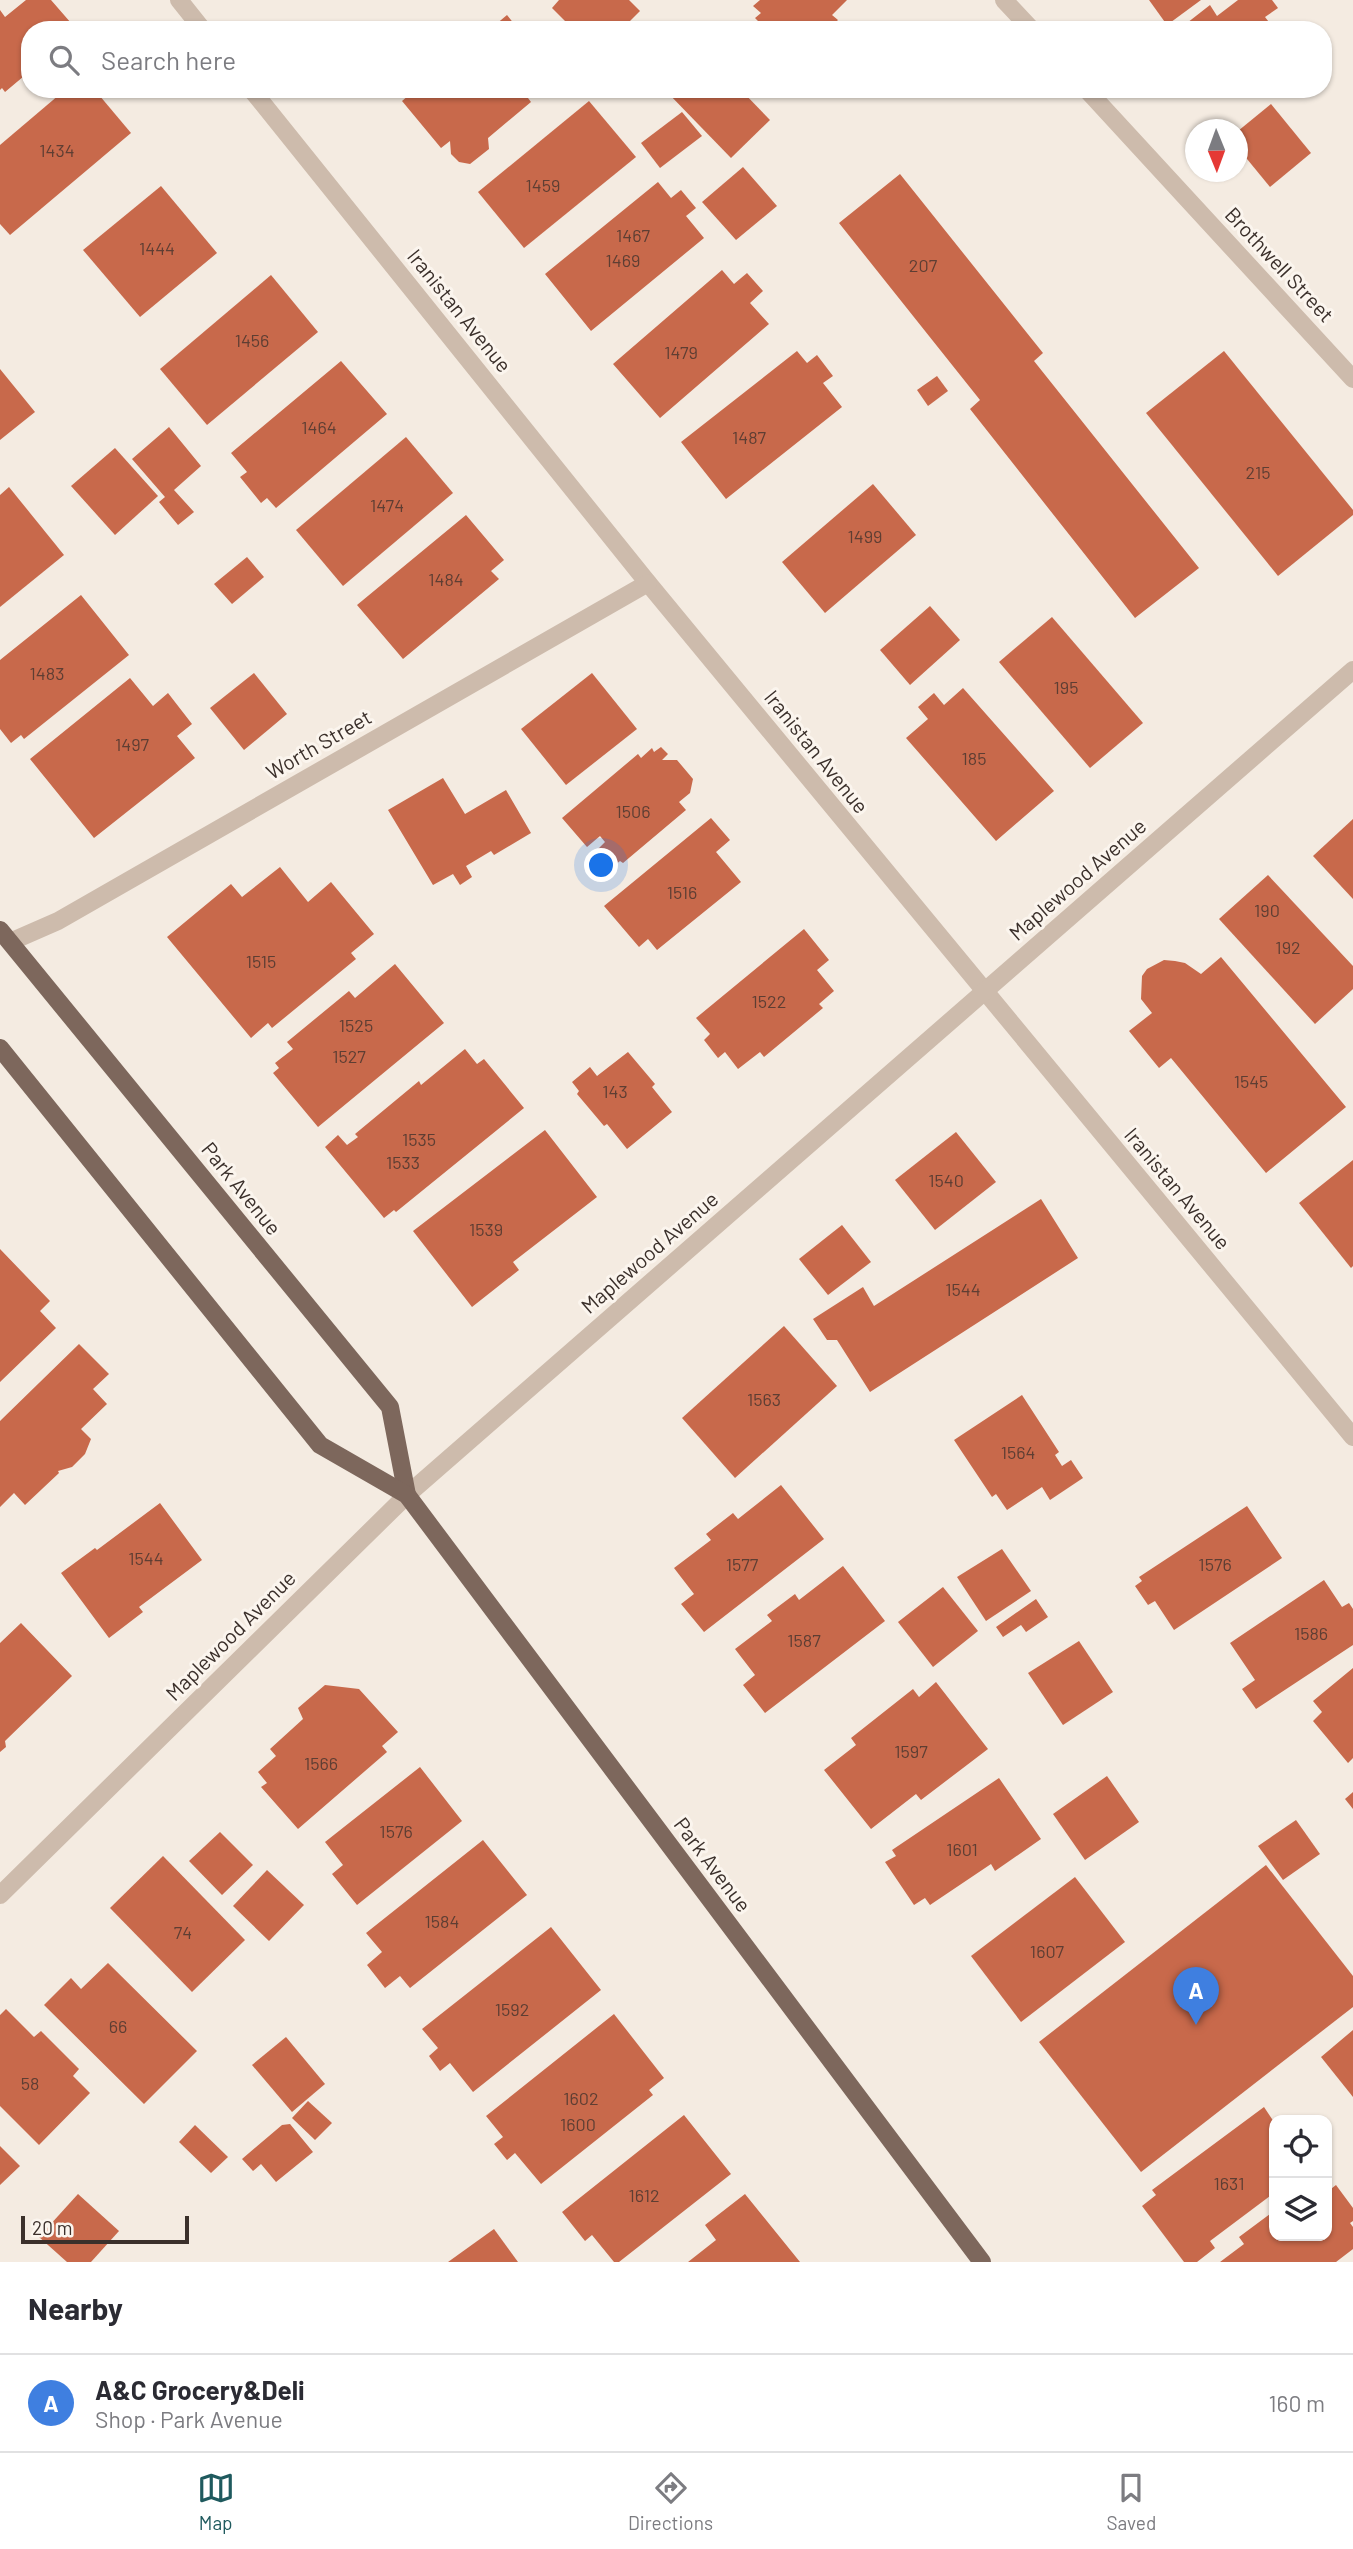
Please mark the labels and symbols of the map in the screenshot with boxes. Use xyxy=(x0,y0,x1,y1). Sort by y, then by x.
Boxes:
north arrow xyxy=(1185,119,1248,182)
house number: 1434 xyxy=(39,139,75,161)
house number: 1459 xyxy=(526,174,560,196)
street label: Brothwell Street xyxy=(1220,201,1340,327)
house number: 1467 xyxy=(616,224,650,246)
house number: 1444 xyxy=(139,237,175,259)
street label: Iranistan Avenue xyxy=(403,243,517,377)
house number: 1469 xyxy=(606,249,640,271)
house number: 207 xyxy=(909,254,938,276)
house number: 1456 xyxy=(235,329,269,351)
house number: 1479 xyxy=(664,341,698,363)
house number: 1464 xyxy=(301,416,337,438)
house number: 1487 xyxy=(732,426,767,448)
house number: 215 xyxy=(1246,461,1270,483)
house number: 1474 xyxy=(370,494,404,516)
house number: 1499 xyxy=(848,525,882,547)
house number: 1484 xyxy=(428,568,464,590)
house number: 1483 xyxy=(30,662,64,684)
house number: 195 xyxy=(1054,676,1078,698)
street label: Iranistan Avenue xyxy=(760,684,874,818)
street label: Worth Street xyxy=(261,704,375,784)
house number: 1497 xyxy=(115,733,150,755)
house number: 185 xyxy=(962,747,986,769)
house number: 1506 xyxy=(616,800,651,822)
street label: Maplewood Avenue xyxy=(1003,813,1151,945)
your location xyxy=(584,848,618,882)
house number: 1516 xyxy=(667,881,697,903)
house number: 190 xyxy=(1254,899,1280,921)
house number: 192 xyxy=(1275,936,1301,958)
house number: 1515 xyxy=(246,950,276,972)
house number: 1522 xyxy=(752,990,786,1012)
house number: 1525 xyxy=(339,1014,373,1036)
house number: 1527 xyxy=(332,1045,366,1067)
house number: 1545 xyxy=(1234,1070,1268,1092)
house number: 143 xyxy=(602,1080,628,1102)
street label: Iranistan Avenue xyxy=(1120,1122,1236,1254)
house number: 1535 xyxy=(402,1128,436,1150)
street label: Park Avenue xyxy=(197,1137,287,1240)
house number: 1533 xyxy=(386,1151,420,1173)
house number: 1540 xyxy=(928,1169,964,1191)
street label: Maplewood Avenue xyxy=(575,1186,723,1318)
house number: 1539 xyxy=(469,1218,503,1240)
house number: 1544 xyxy=(945,1278,981,1300)
house number: 1563 xyxy=(747,1388,781,1410)
house number: 1564 xyxy=(1001,1441,1035,1463)
house number: 1544 xyxy=(128,1547,164,1569)
house number: 1577 xyxy=(726,1553,759,1575)
house number: 1576 xyxy=(1198,1553,1232,1575)
street label: Maplewood Avenue xyxy=(160,1565,300,1705)
house number: 1586 xyxy=(1294,1622,1328,1644)
house number: 1587 xyxy=(787,1629,821,1651)
house number: 1597 xyxy=(894,1740,928,1762)
house number: 1566 xyxy=(304,1752,338,1774)
street label: Park Avenue xyxy=(669,1812,757,1916)
house number: 1576 xyxy=(379,1820,413,1842)
house number: 1601 xyxy=(946,1838,978,1860)
house number: 1584 xyxy=(425,1910,459,1932)
house number: 74 xyxy=(174,1921,192,1943)
house number: 1607 xyxy=(1030,1940,1065,1962)
pin: A xyxy=(1173,1967,1219,2025)
house number: 1592 xyxy=(495,1998,529,2020)
house number: 66 xyxy=(109,2015,127,2037)
house number: 58 xyxy=(21,2072,39,2094)
house number: 1602 xyxy=(563,2087,599,2109)
house number: 1600 xyxy=(560,2113,596,2135)
house number: 1631 xyxy=(1213,2172,1245,2194)
house number: 1612 xyxy=(628,2184,660,2206)
scale bar xyxy=(21,2213,189,2245)

